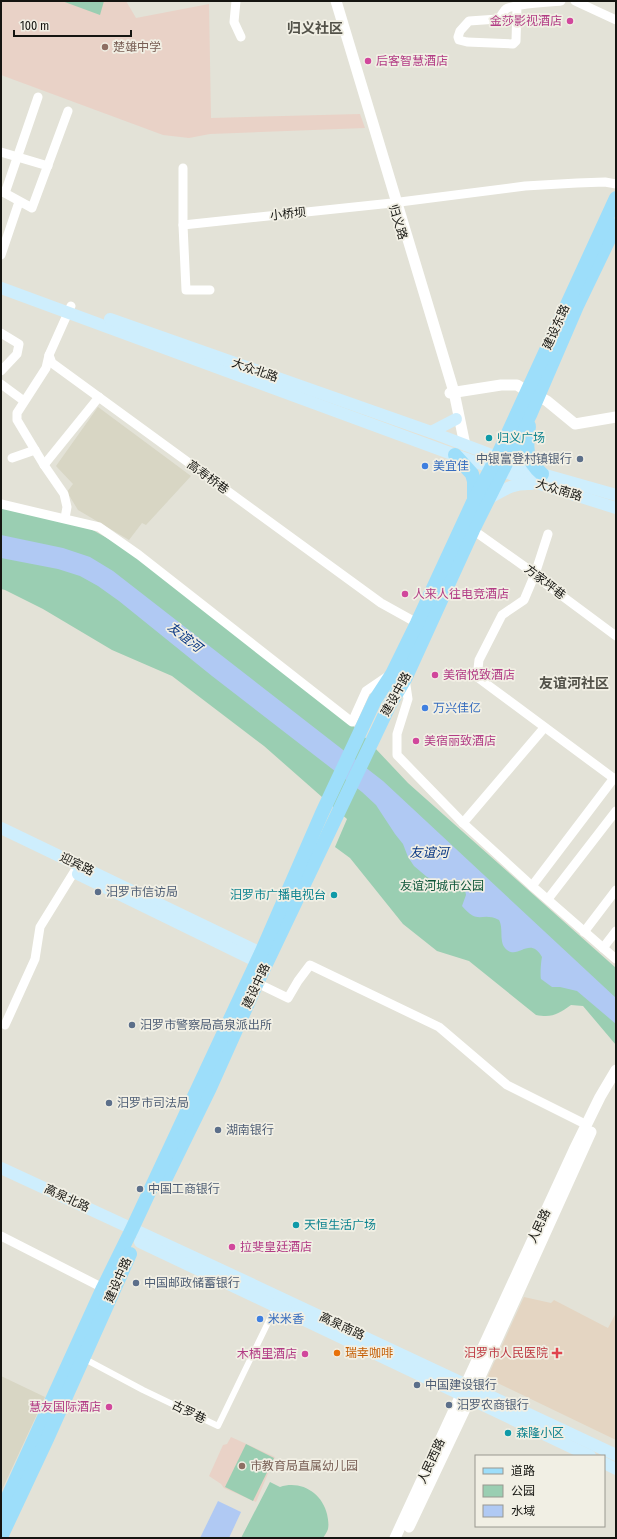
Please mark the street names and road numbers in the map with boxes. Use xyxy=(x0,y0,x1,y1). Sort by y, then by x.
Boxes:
street label: 归义路 xyxy=(386,203,410,241)
street label: 小桥坝 xyxy=(269,205,307,223)
street label: 建设东路 xyxy=(540,302,572,352)
street label: 大众北路 xyxy=(230,356,280,384)
street label: 高寿桥巷 xyxy=(184,457,232,497)
street label: 大众南路 xyxy=(534,476,584,504)
street label: 方家坪巷 xyxy=(522,562,568,602)
street label: 建设中路 xyxy=(378,670,414,718)
street label: 迎宾路 xyxy=(58,850,96,878)
street label: 建设中路 xyxy=(240,961,272,1011)
street label: 高泉北路 xyxy=(42,1182,92,1214)
street label: 人民路 xyxy=(525,1207,553,1245)
street label: 建设中路 xyxy=(102,1255,134,1305)
street label: 高泉南路 xyxy=(317,1310,367,1342)
street label: 古罗巷 xyxy=(170,1398,208,1426)
street label: 人民西路 xyxy=(415,1436,447,1486)

